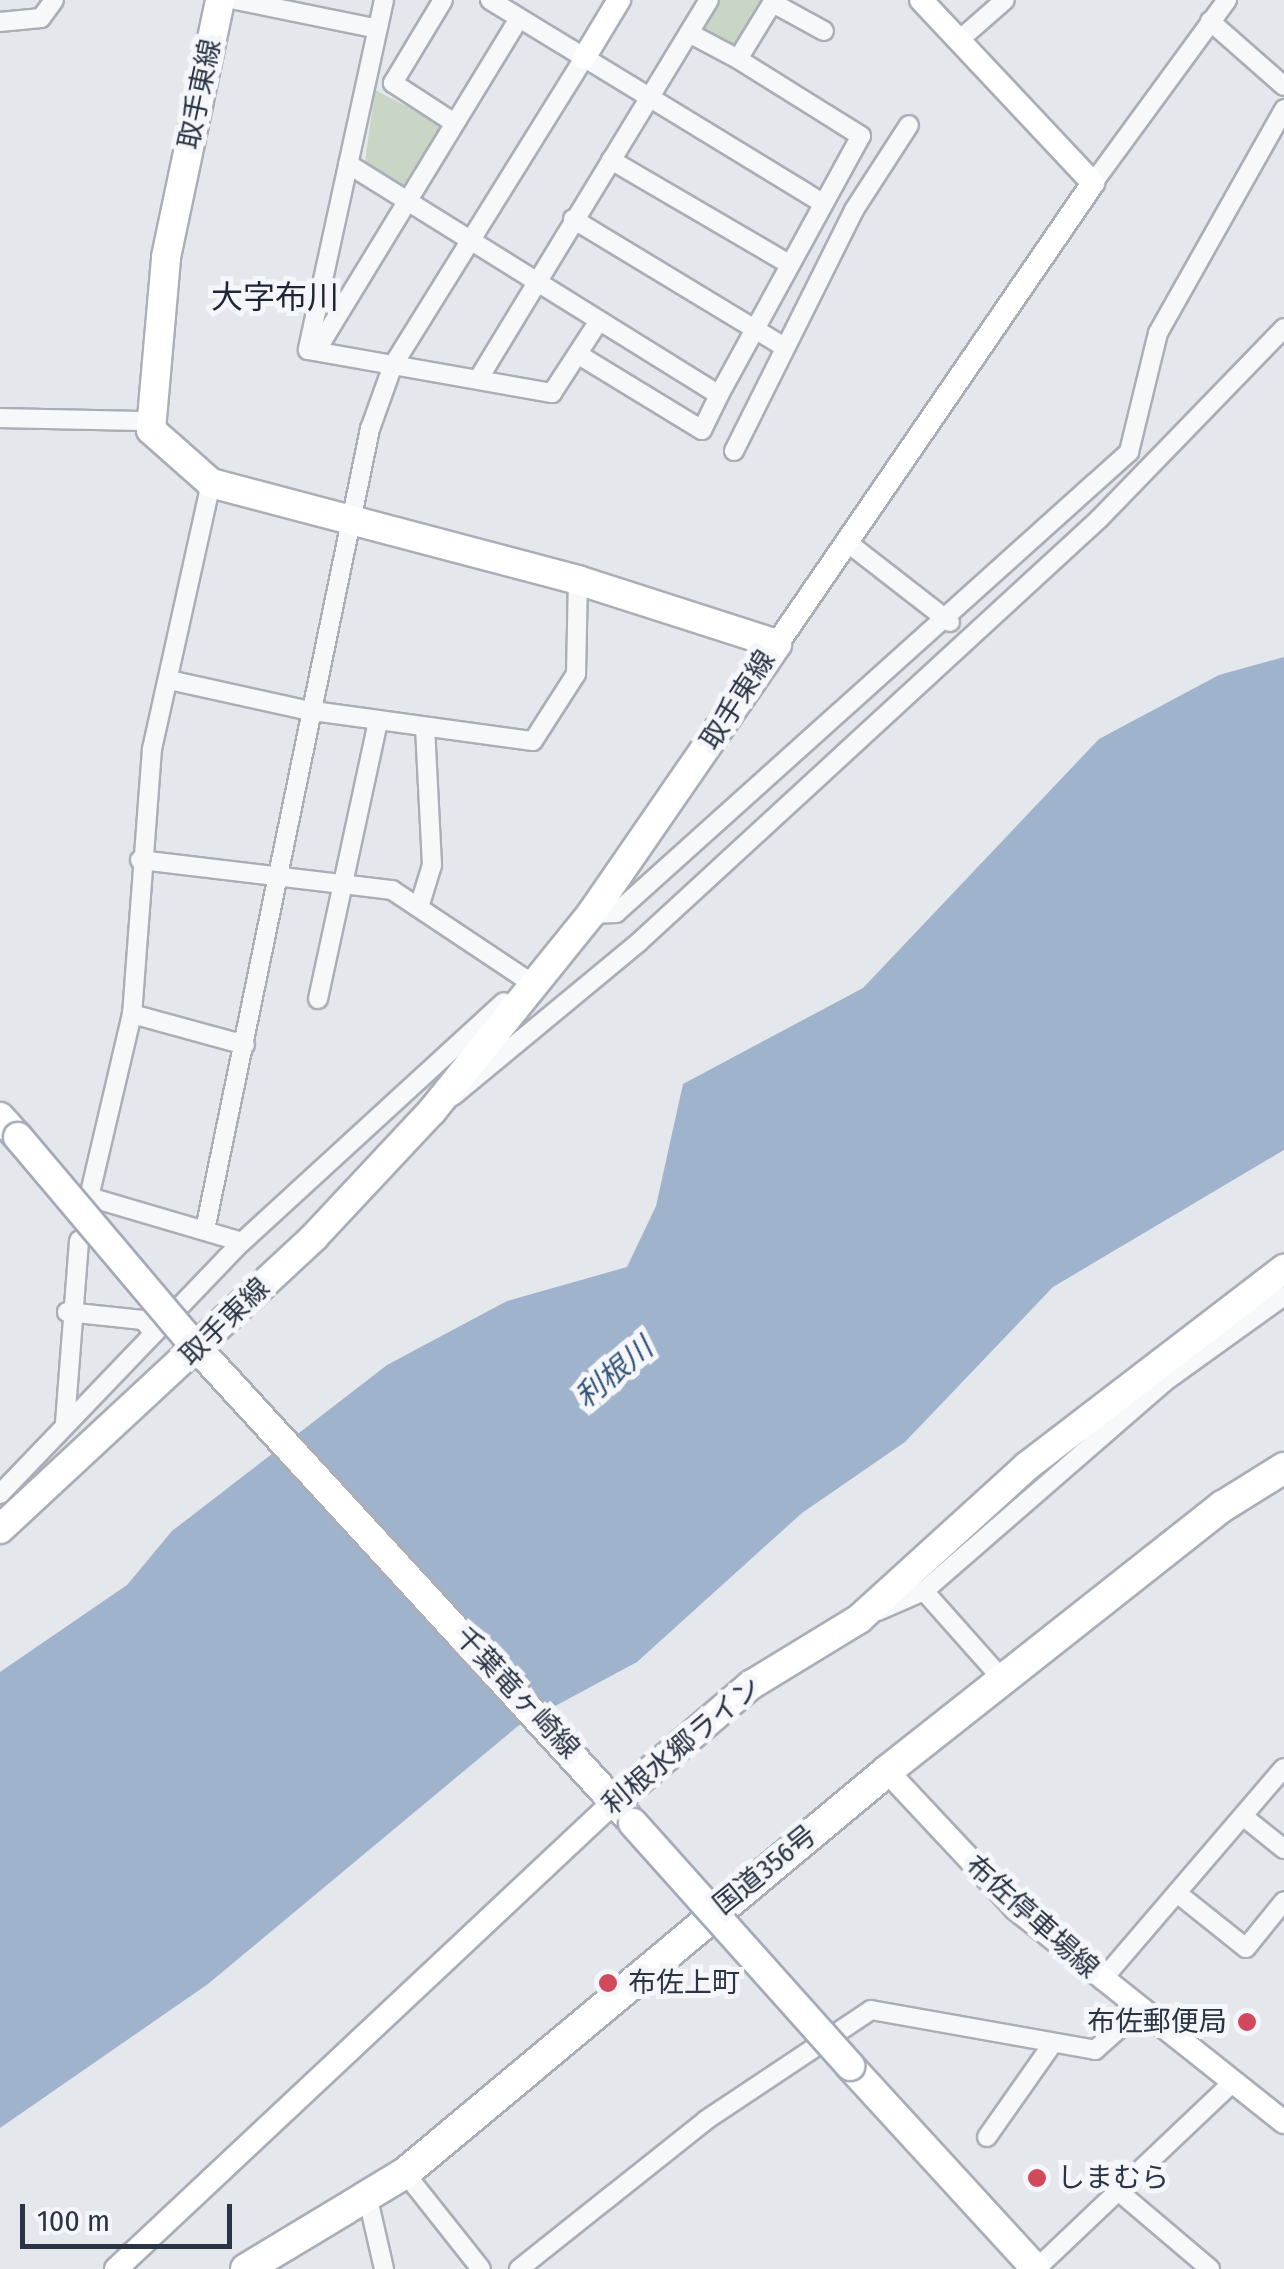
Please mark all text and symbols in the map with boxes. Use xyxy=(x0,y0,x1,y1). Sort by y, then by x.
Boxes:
street label: 取手東線 xyxy=(172,36,228,152)
district label: 大字布川 xyxy=(211,278,339,316)
street label: 取手東線 xyxy=(693,644,783,756)
street label: 取手東線 xyxy=(173,1271,277,1373)
water label: 利根川 xyxy=(568,1330,660,1416)
street label: 千葉竜ヶ崎線 xyxy=(447,1620,587,1766)
street label: 利根水郷ライン xyxy=(596,1670,768,1822)
street label: 国道356号 xyxy=(706,1818,824,1922)
street label: 布佐停車場線 xyxy=(958,1848,1106,1986)
place label: 布佐上町 xyxy=(628,1966,740,2000)
marker: 布佐上町 xyxy=(597,1972,619,1994)
place label: 布佐郵便局 xyxy=(1087,2005,1227,2039)
marker: 布佐郵便局 xyxy=(1236,2011,1258,2033)
place label: しまむら xyxy=(1057,2161,1169,2195)
marker: しまむら xyxy=(1026,2167,1048,2189)
scale bar xyxy=(25,2184,238,2246)
text: 100 m xyxy=(37,2203,110,2239)

